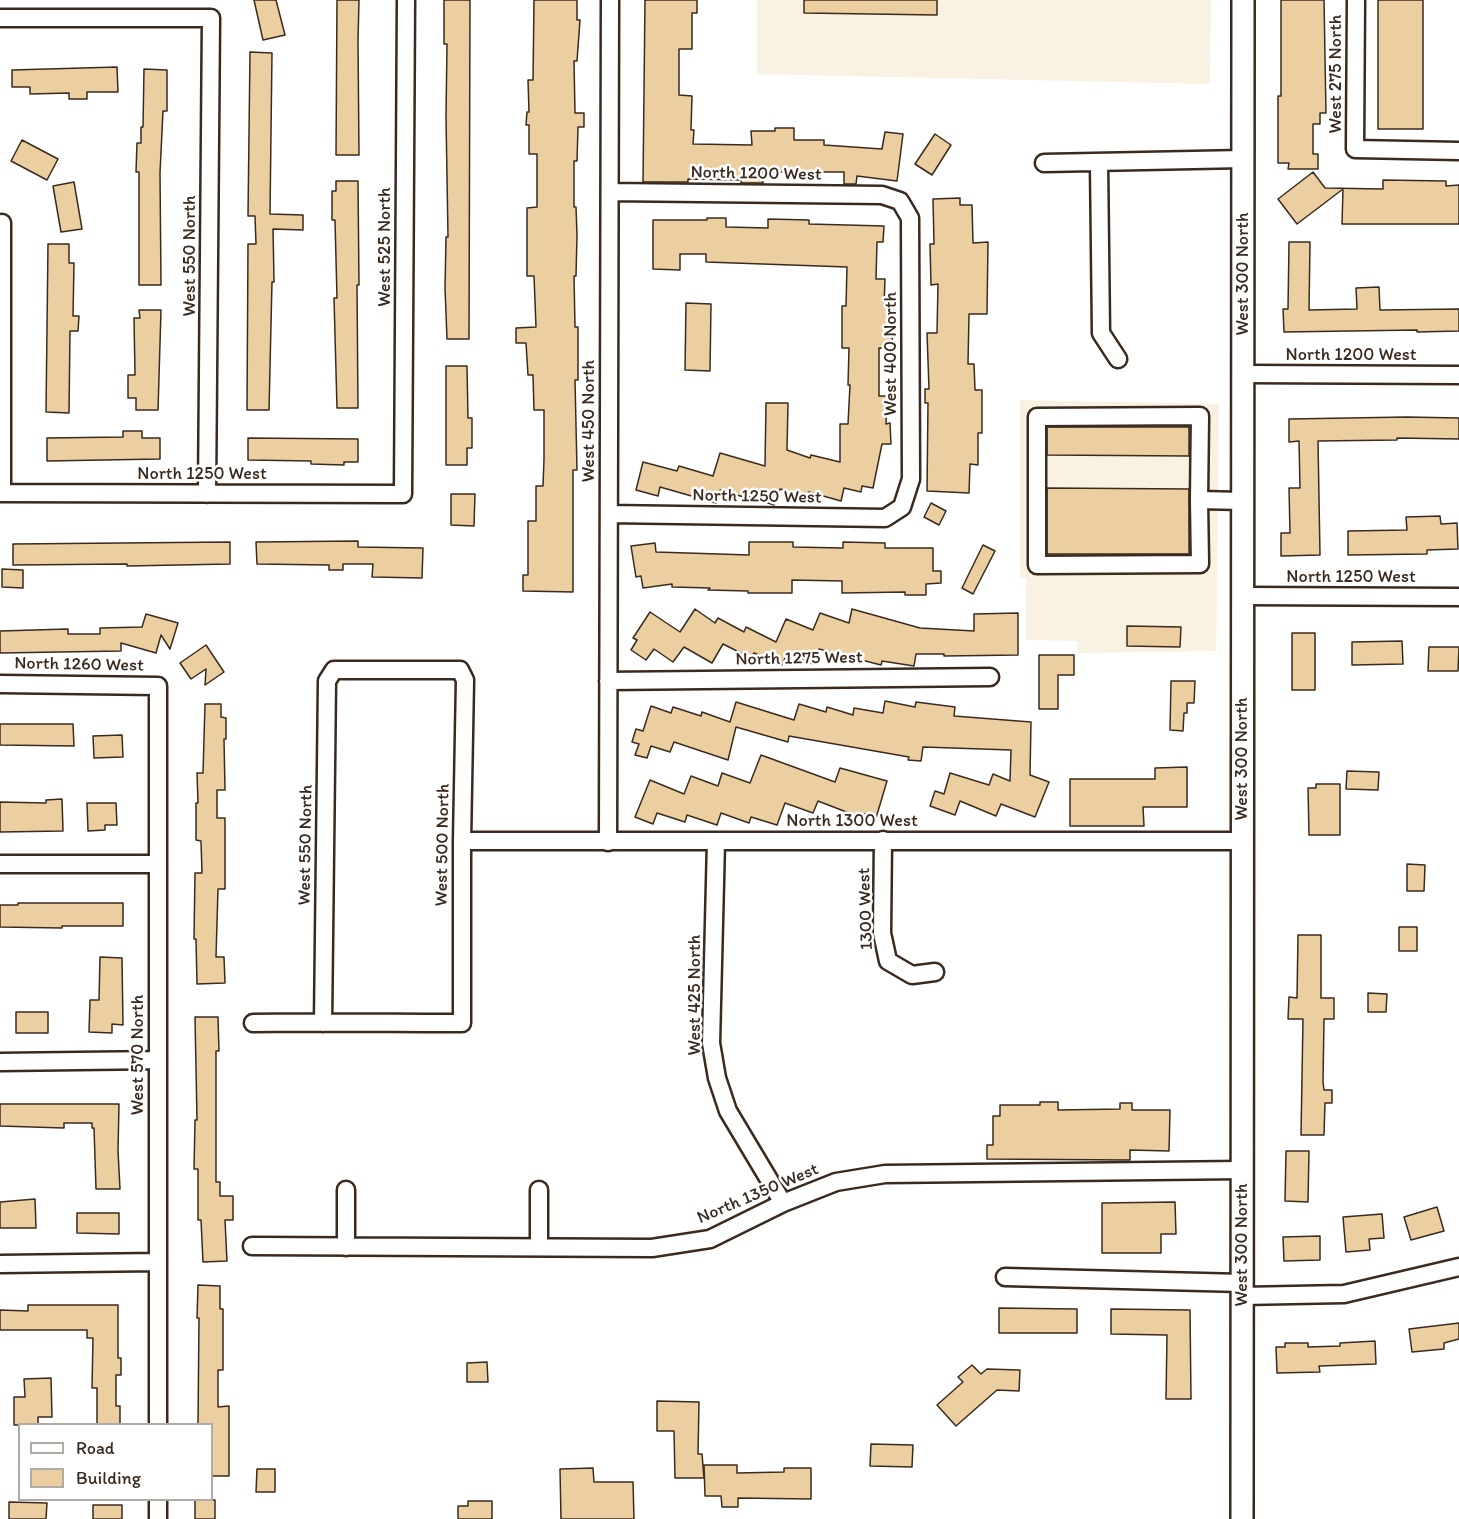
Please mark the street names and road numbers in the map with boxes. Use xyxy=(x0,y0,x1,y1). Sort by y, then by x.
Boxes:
street label: West 275 North xyxy=(1325,15,1347,133)
street label: North 1200 West xyxy=(690,162,822,186)
street label: West 525 North xyxy=(374,187,396,307)
street label: West 550 North xyxy=(179,195,201,317)
street label: West 300 North xyxy=(1232,212,1254,336)
street label: West 400 North xyxy=(880,292,902,416)
street label: North 1200 West xyxy=(1285,344,1417,366)
street label: West 450 North xyxy=(578,360,600,482)
street label: North 1250 West xyxy=(137,463,267,485)
street label: North 1250 West xyxy=(692,485,822,509)
street label: North 1250 West xyxy=(1286,566,1416,588)
street label: North 1275 West xyxy=(735,647,863,671)
street label: North 1260 West xyxy=(14,653,144,677)
street label: West 300 North xyxy=(1231,697,1253,821)
street label: West 500 North xyxy=(431,783,455,907)
street label: West 550 North xyxy=(294,784,318,906)
street label: North 1300 West xyxy=(786,810,918,832)
street label: 1300 West xyxy=(854,867,878,951)
street label: West 425 North xyxy=(684,935,706,1055)
street label: West 570 North xyxy=(127,995,149,1115)
street label: North 1350 West xyxy=(694,1159,822,1229)
street label: West 300 North xyxy=(1231,1183,1253,1307)

